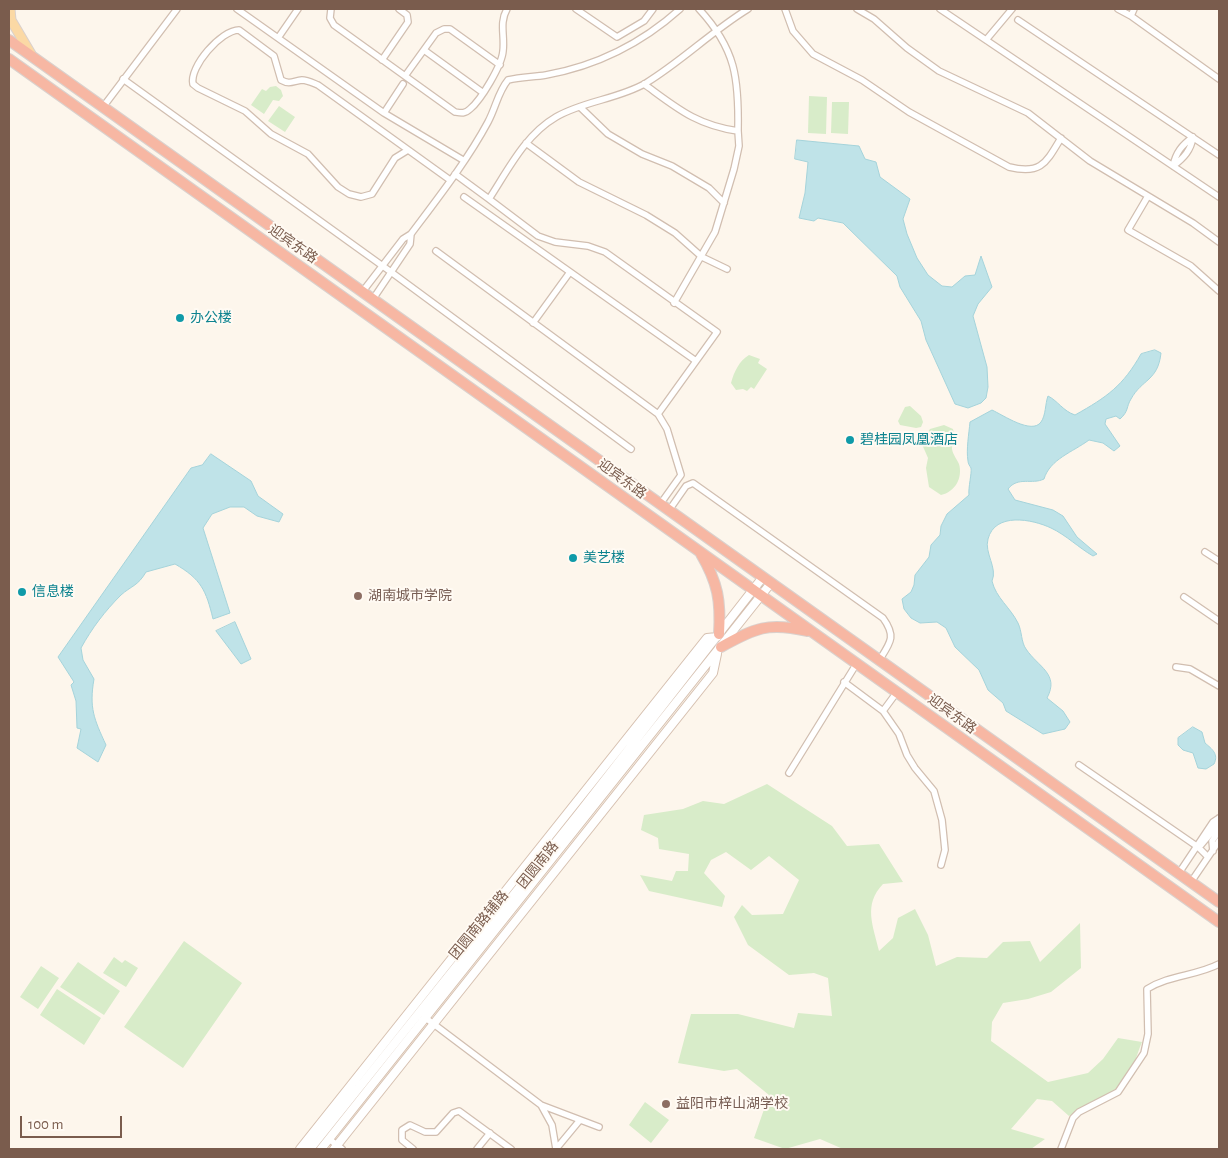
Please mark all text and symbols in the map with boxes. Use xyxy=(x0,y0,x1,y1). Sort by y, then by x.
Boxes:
street label: 迎宾东路 xyxy=(265,221,321,267)
place label: 办公楼 xyxy=(190,310,232,326)
marker: 办公楼 xyxy=(174,312,186,324)
place label: 碧桂园凤凰酒店 xyxy=(860,432,958,448)
marker: 碧桂园凤凰酒店 xyxy=(844,434,856,446)
street label: 迎宾东路 xyxy=(594,456,650,502)
place label: 美艺楼 xyxy=(583,550,625,566)
marker: 美艺楼 xyxy=(567,552,579,564)
place label: 信息楼 xyxy=(32,584,74,600)
marker: 信息楼 xyxy=(16,586,28,598)
place label: 湖南城市学院 xyxy=(368,588,452,604)
marker: 湖南城市学院 xyxy=(352,590,364,602)
street label: 迎宾东路 xyxy=(924,691,980,737)
street label: 团圆南路 xyxy=(514,838,562,892)
street label: 团圆南路辅路 xyxy=(446,887,512,963)
place label: 益阳市梓山湖学校 xyxy=(676,1096,788,1112)
marker: 益阳市梓山湖学校 xyxy=(660,1098,672,1110)
scale bar xyxy=(22,1106,125,1138)
text: 100 m xyxy=(28,1117,63,1132)

